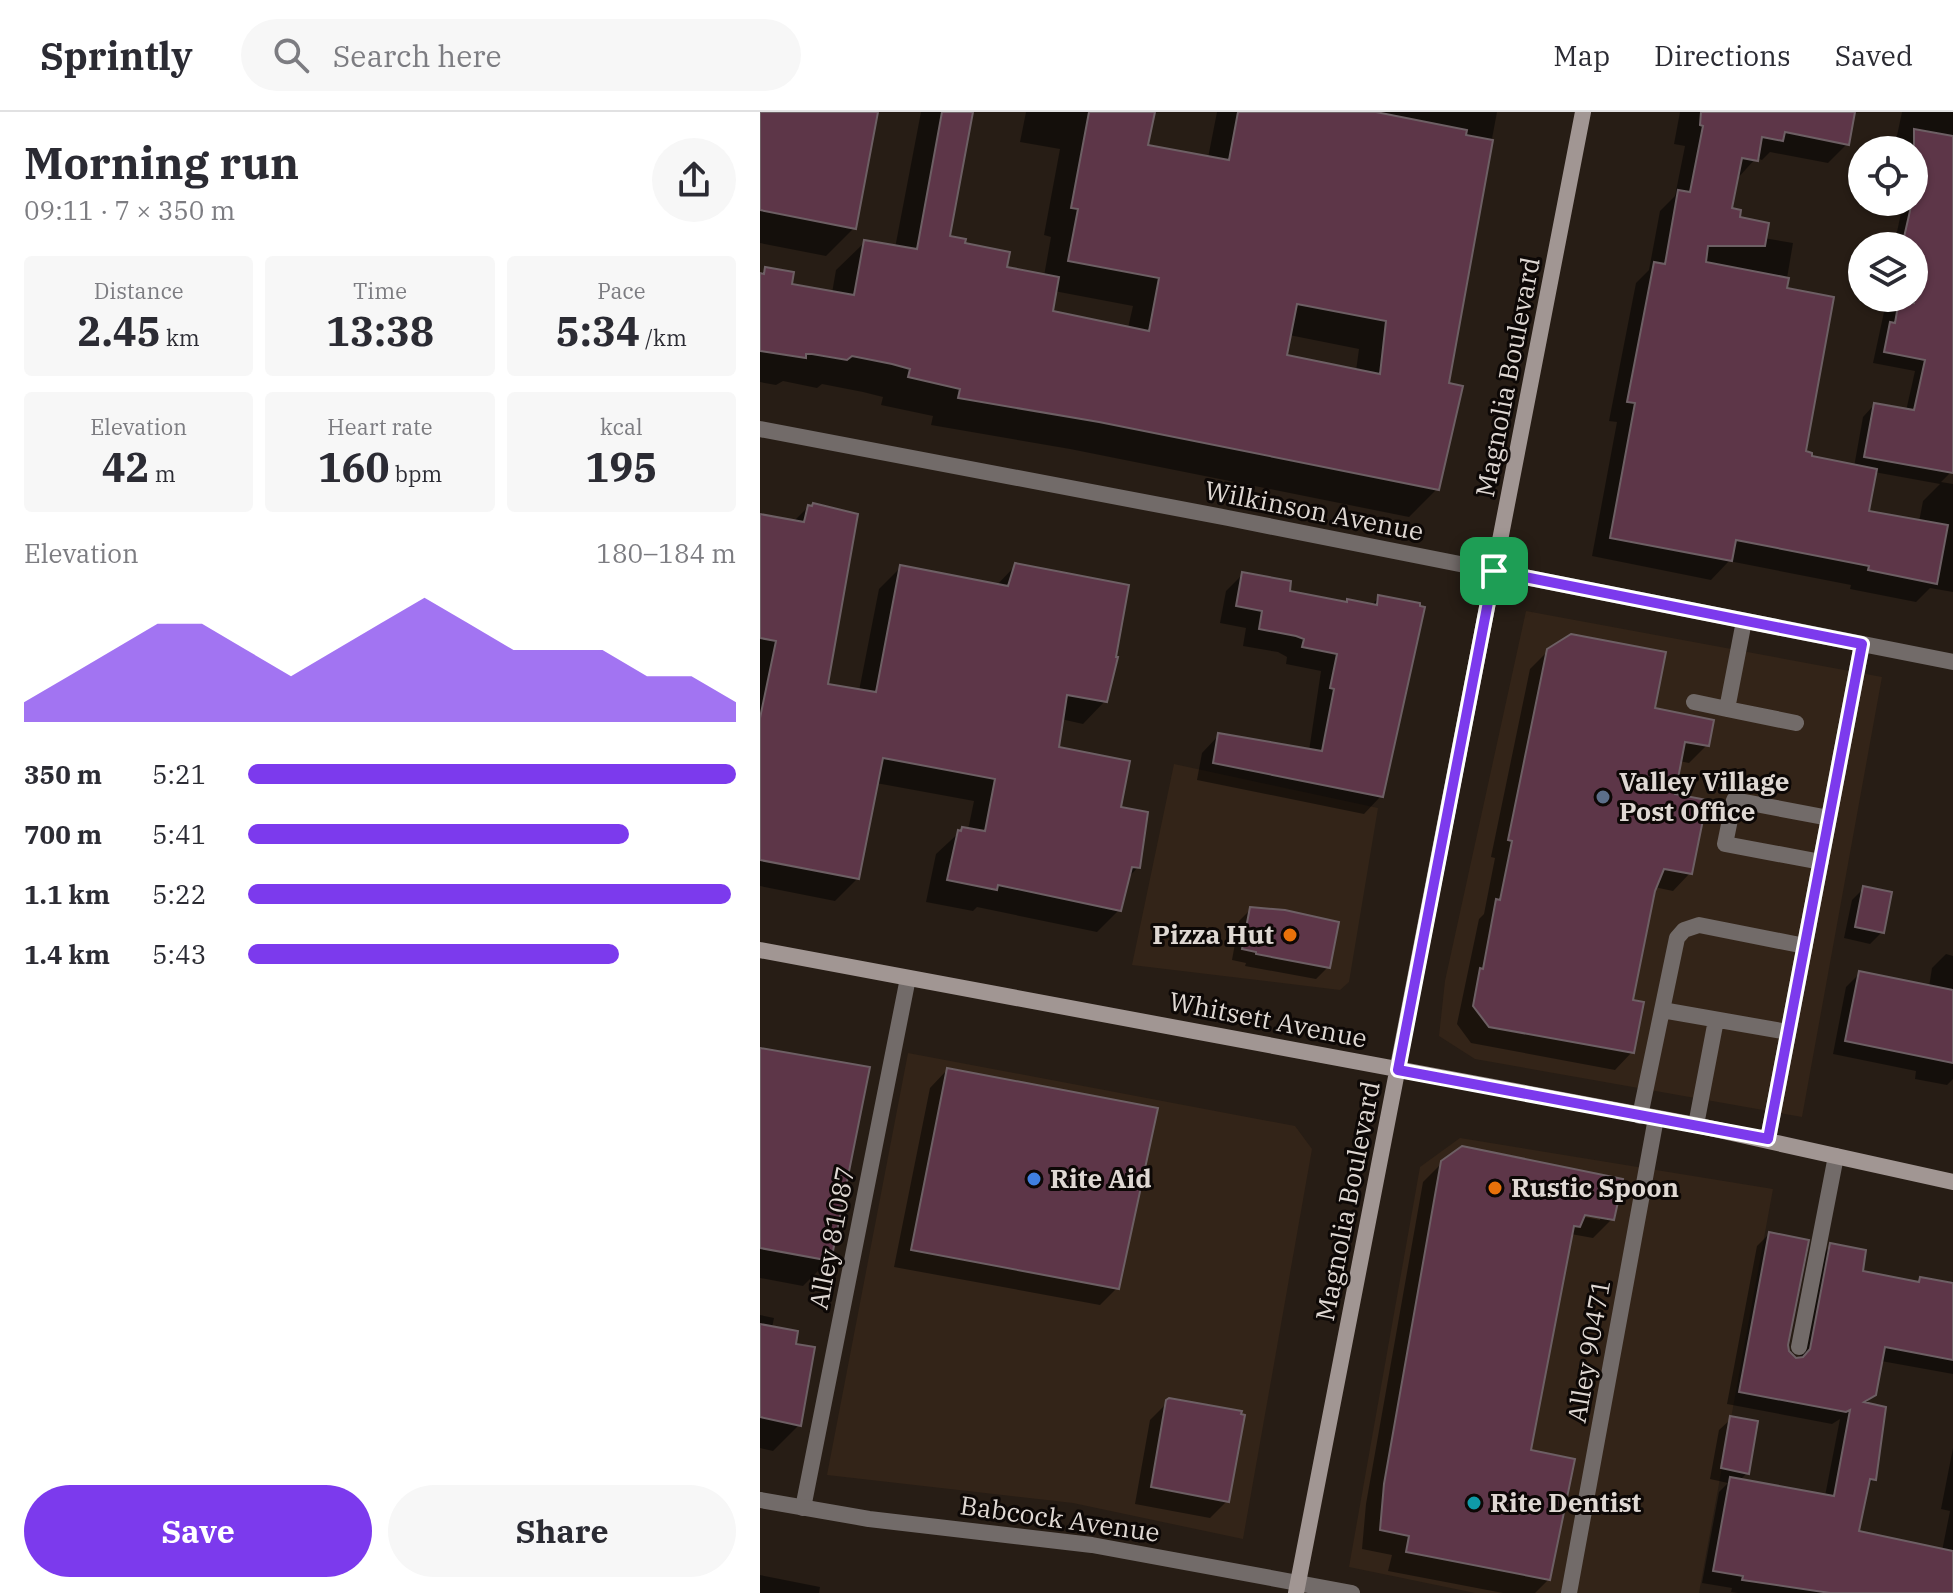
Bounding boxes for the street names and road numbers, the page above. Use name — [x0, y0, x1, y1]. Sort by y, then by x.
street label: Magnolia Boulevard — [1467, 254, 1547, 500]
street label: Wilkinson Avenue — [1202, 472, 1426, 548]
street label: Whitsett Avenue — [1166, 983, 1370, 1055]
street label: Magnolia Boulevard — [1307, 1078, 1387, 1324]
street label: Alley 81087 — [801, 1163, 862, 1312]
street label: Alley 90471 — [1559, 1277, 1617, 1425]
street label: Babcock Avenue — [958, 1487, 1162, 1549]

